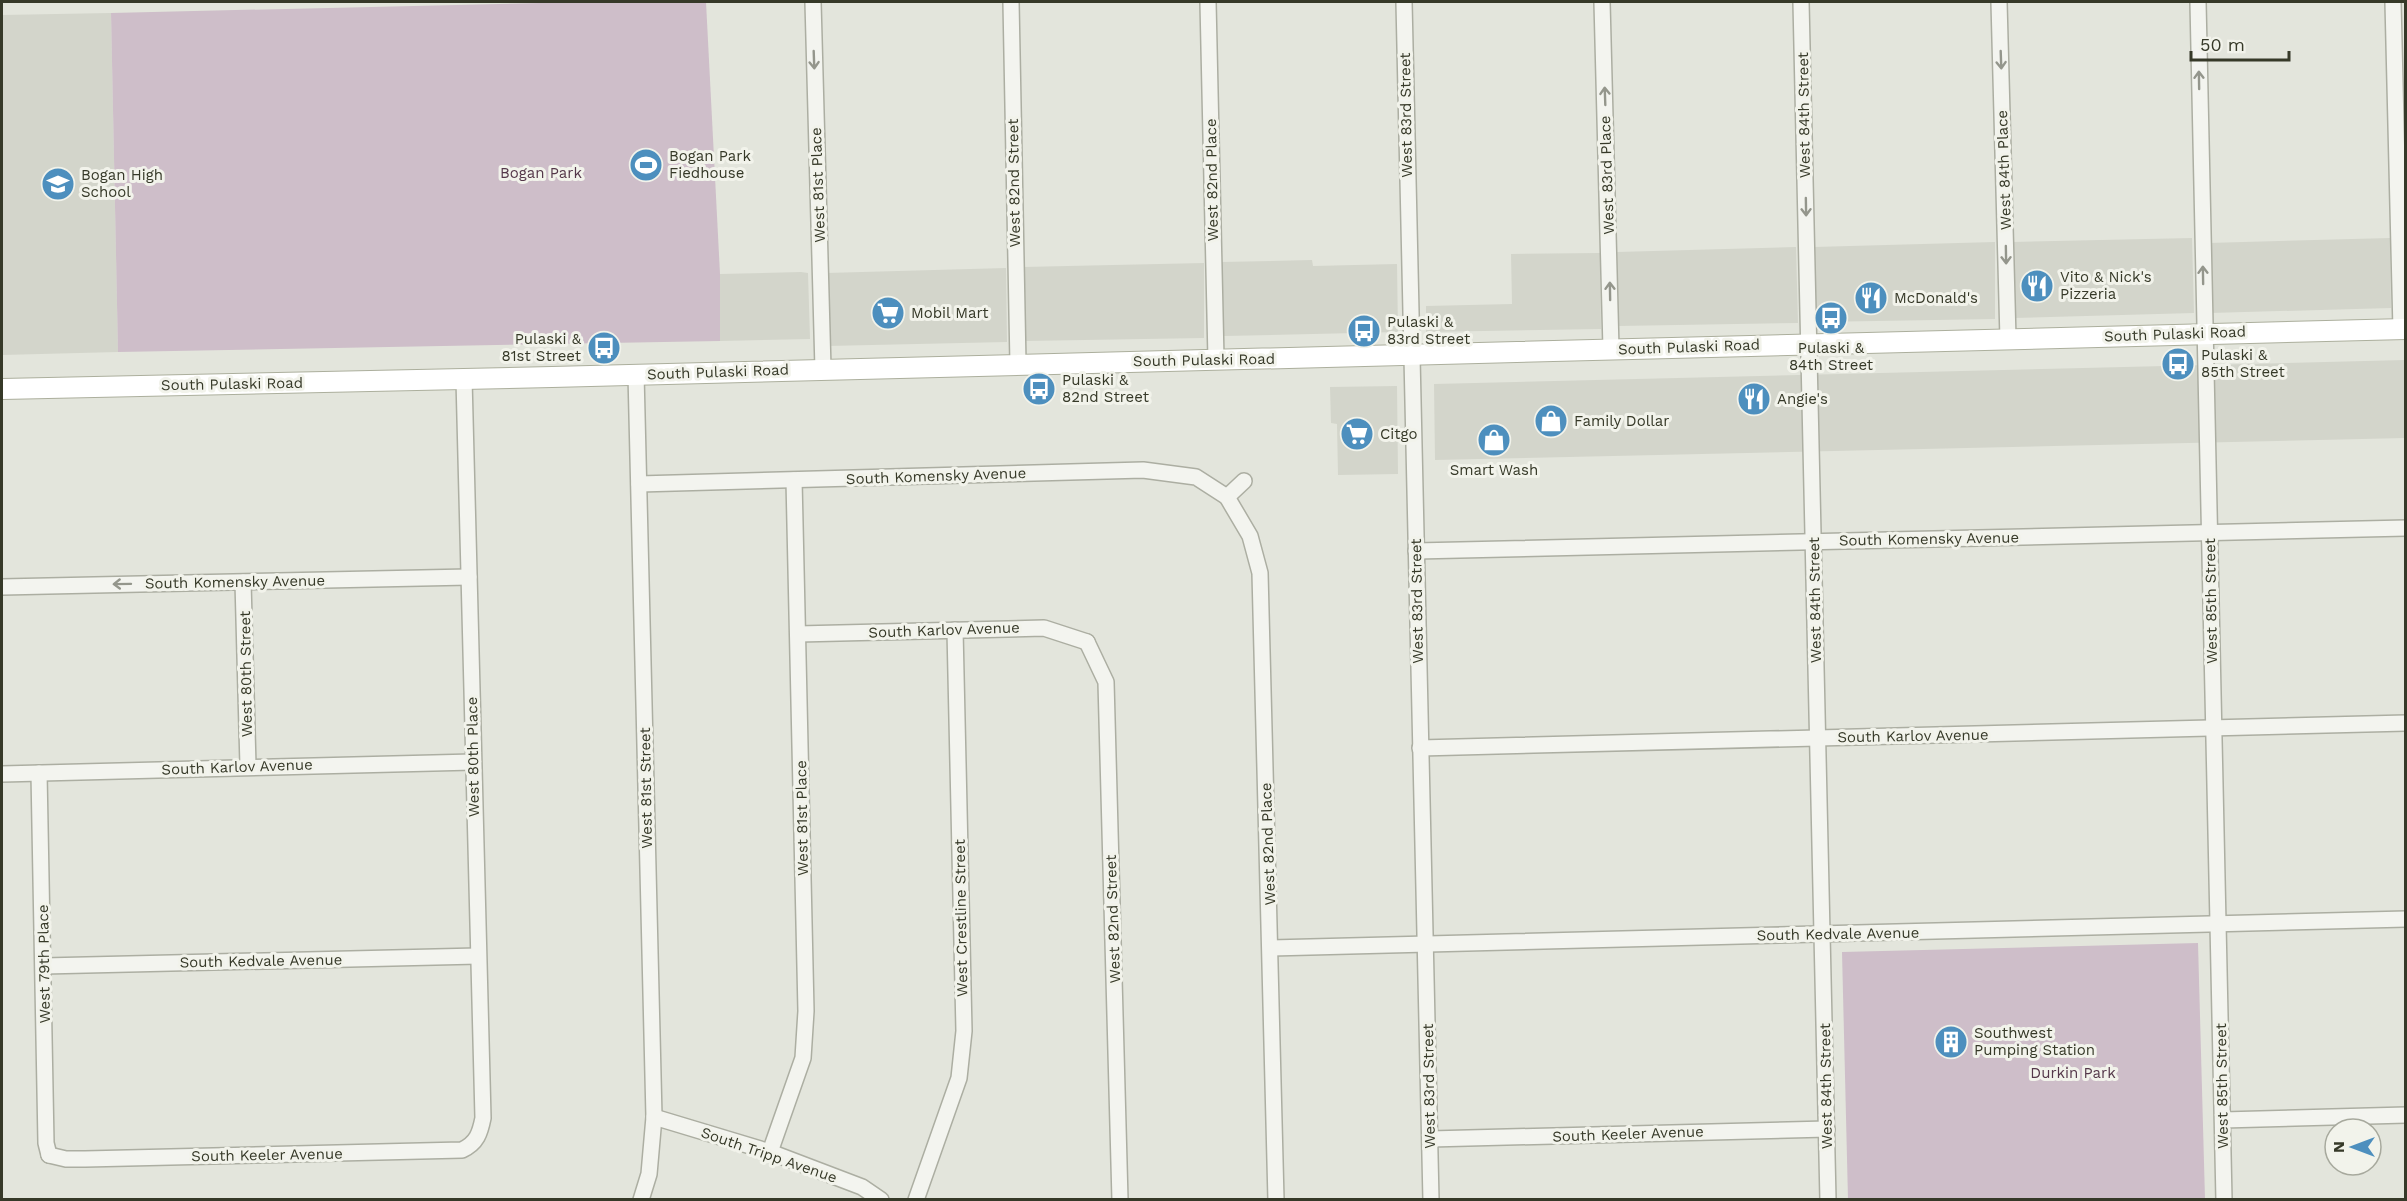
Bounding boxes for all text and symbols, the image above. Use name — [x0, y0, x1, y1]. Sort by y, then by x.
scale bar — [2191, 24, 2288, 62]
text: 50 m — [2200, 34, 2245, 55]
one-way arrow — [809, 49, 820, 69]
one-way arrow — [1995, 49, 2007, 69]
street label: West 84th Street — [1794, 51, 1814, 178]
street label: West 83rd Street — [1396, 52, 1416, 178]
one-way arrow — [2194, 70, 2205, 90]
one-way arrow — [1599, 86, 1611, 106]
street label: West 84th Place — [1993, 110, 2015, 230]
street label: West 83rd Place — [1596, 115, 1618, 235]
street label: West 82nd Street — [1004, 118, 1024, 248]
street label: West 82nd Place — [1202, 118, 1222, 242]
street label: West 81st Place — [807, 127, 829, 243]
sports icon: Bogan Park Fiedhouse — [628, 147, 664, 183]
place label: Bogan Park Fiedhouse — [669, 147, 751, 182]
park label: Bogan Park — [500, 164, 582, 182]
school or university icon: Bogan High School — [40, 166, 76, 202]
place label: Bogan High School — [81, 166, 163, 201]
one-way arrow — [1800, 196, 1812, 216]
one-way arrow — [2000, 244, 2012, 264]
one-way arrow — [2197, 265, 2209, 285]
restaurant icon: Vito & Nick's Pizzeria — [2019, 268, 2055, 304]
place label: Vito & Nick's Pizzeria — [2060, 268, 2152, 303]
restaurant icon: McDonald's — [1853, 280, 1889, 316]
one-way arrow — [1604, 281, 1616, 301]
place label: McDonald's — [1894, 289, 1978, 307]
supermarket icon: Mobil Mart — [870, 295, 906, 331]
bus stop icon: Pulaski & 84th Street — [1813, 300, 1849, 336]
place label: Mobil Mart — [911, 304, 989, 322]
bus stop icon: Pulaski & 83rd Street — [1346, 313, 1382, 349]
place label: Pulaski & 83rd Street — [1387, 313, 1471, 348]
street label: South Pulaski Road — [2104, 323, 2246, 345]
place label: Pulaski & 81st Street — [501, 330, 582, 365]
bus stop icon: Pulaski & 81st Street — [586, 330, 622, 366]
street label: South Pulaski Road — [1618, 336, 1760, 358]
place label: Pulaski & 84th Street — [1789, 339, 1874, 374]
bus stop icon: Pulaski & 85th Street — [2160, 346, 2196, 382]
place label: Pulaski & 85th Street — [2201, 346, 2286, 381]
street label: South Pulaski Road — [1133, 350, 1275, 370]
street label: South Pulaski Road — [647, 361, 789, 383]
bus stop icon: Pulaski & 82nd Street — [1021, 371, 1057, 407]
place label: Pulaski & 82nd Street — [1062, 371, 1150, 406]
street label: South Pulaski Road — [161, 374, 303, 394]
restaurant icon: Angie's — [1736, 381, 1772, 417]
place label: Angie's — [1777, 390, 1828, 408]
shop icon: Family Dollar — [1533, 403, 1569, 439]
place label: Family Dollar — [1574, 412, 1669, 430]
supermarket icon: Citgo — [1339, 416, 1375, 452]
shop icon: Smart Wash — [1476, 422, 1512, 458]
place label: Citgo — [1380, 425, 1418, 443]
place label: Smart Wash — [1450, 461, 1538, 479]
street label: South Komensky Avenue — [846, 464, 1026, 488]
street label: South Komensky Avenue — [1839, 528, 2019, 550]
street label: West 84th Street — [1805, 536, 1825, 663]
street label: West 85th Street — [2201, 537, 2221, 664]
street label: West 83rd Street — [1407, 538, 1427, 664]
street label: South Komensky Avenue — [145, 571, 325, 593]
one-way arrow — [112, 578, 132, 590]
street label: West 80th Street — [236, 610, 256, 737]
street label: South Karlov Avenue — [868, 618, 1020, 642]
street label: West 80th Place — [463, 697, 483, 817]
street label: West 81st Street — [636, 726, 656, 849]
street label: South Karlov Avenue — [1837, 726, 1989, 746]
street label: South Karlov Avenue — [161, 755, 313, 779]
street label: West 81st Place — [792, 760, 812, 876]
street label: West 82nd Place — [1257, 782, 1279, 906]
street label: West Crestline Street — [951, 838, 971, 997]
street label: West 82nd Street — [1102, 854, 1124, 984]
street label: West 79th Place — [34, 904, 54, 1024]
street label: South Kedvale Avenue — [1756, 924, 1920, 944]
street label: South Kedvale Avenue — [179, 951, 343, 971]
street label: West 84th Street — [1816, 1022, 1836, 1149]
street label: West 85th Street — [2212, 1022, 2232, 1149]
street label: West 83rd Street — [1419, 1023, 1439, 1149]
building icon: Southwest Pumping Station — [1933, 1024, 1969, 1060]
place label: Southwest Pumping Station — [1974, 1024, 2095, 1059]
park label: Durkin Park — [2030, 1064, 2116, 1082]
north arrow — [2323, 1117, 2383, 1177]
street label: South Keeler Avenue — [1552, 1122, 1704, 1146]
street label: South Tripp Avenue — [699, 1123, 839, 1187]
text: N — [2329, 1141, 2348, 1153]
street label: South Keeler Avenue — [191, 1145, 343, 1165]

